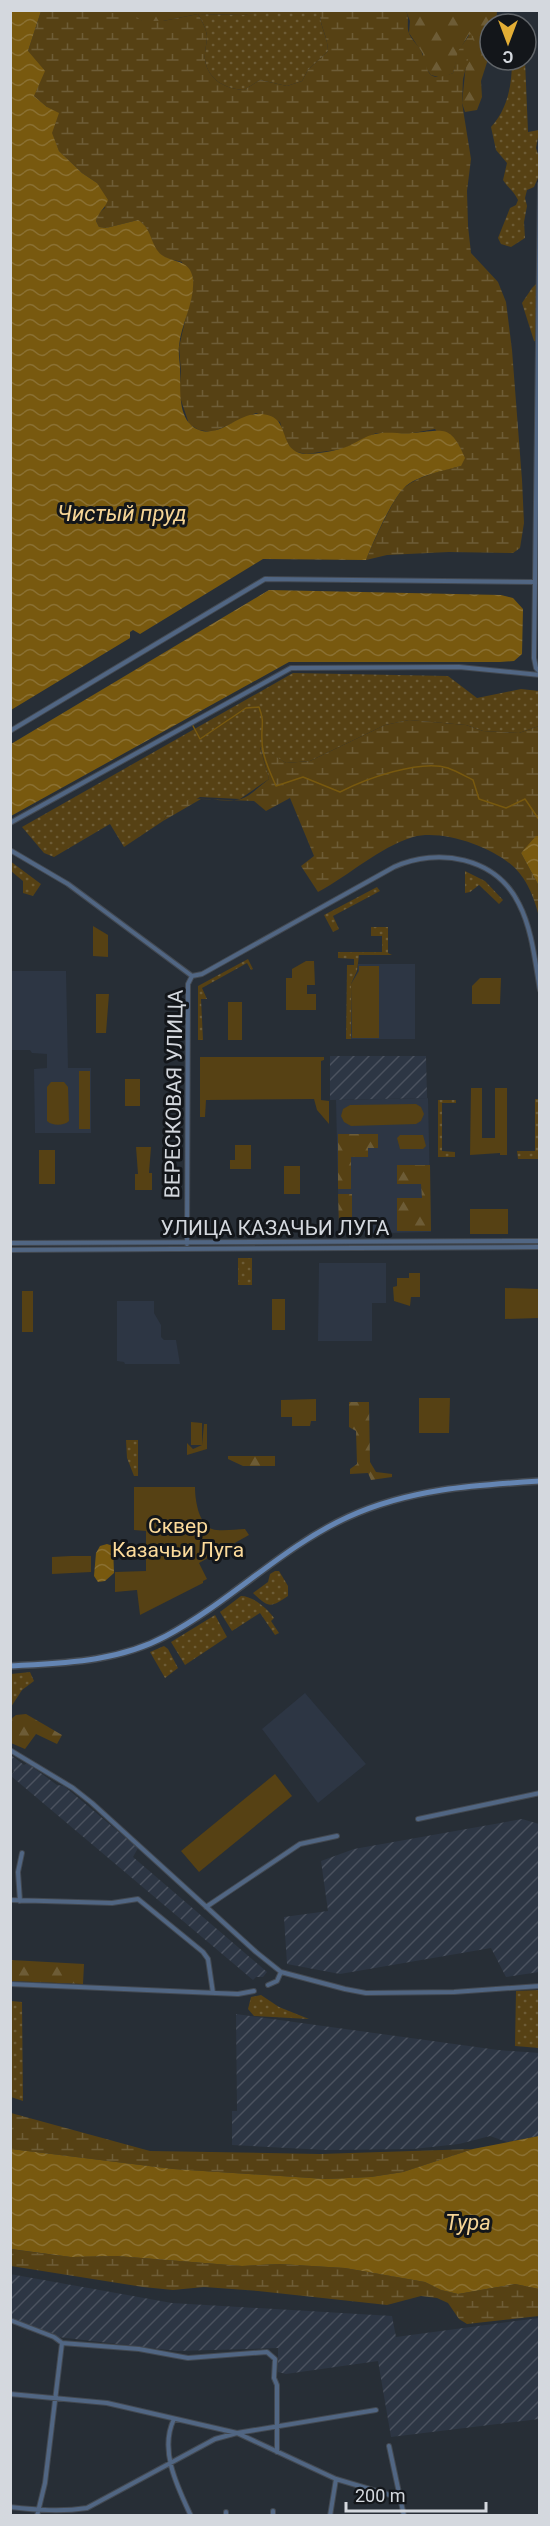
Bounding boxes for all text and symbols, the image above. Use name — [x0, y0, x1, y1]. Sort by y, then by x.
north arrow — [478, 12, 538, 72]
text: С — [503, 47, 513, 66]
water label: Чистый пруд — [57, 501, 187, 526]
street label: ВЕРЕСКОВАЯ УЛИЦА — [160, 989, 188, 1198]
street label: УЛИЦА КАЗАЧЬИ ЛУГА — [161, 1216, 390, 1240]
park label: Сквер Казачьи Луга — [112, 1514, 244, 1562]
water label: Тура — [445, 2210, 491, 2235]
scale bar — [346, 2475, 486, 2513]
text: 200 m — [355, 2485, 406, 2506]

